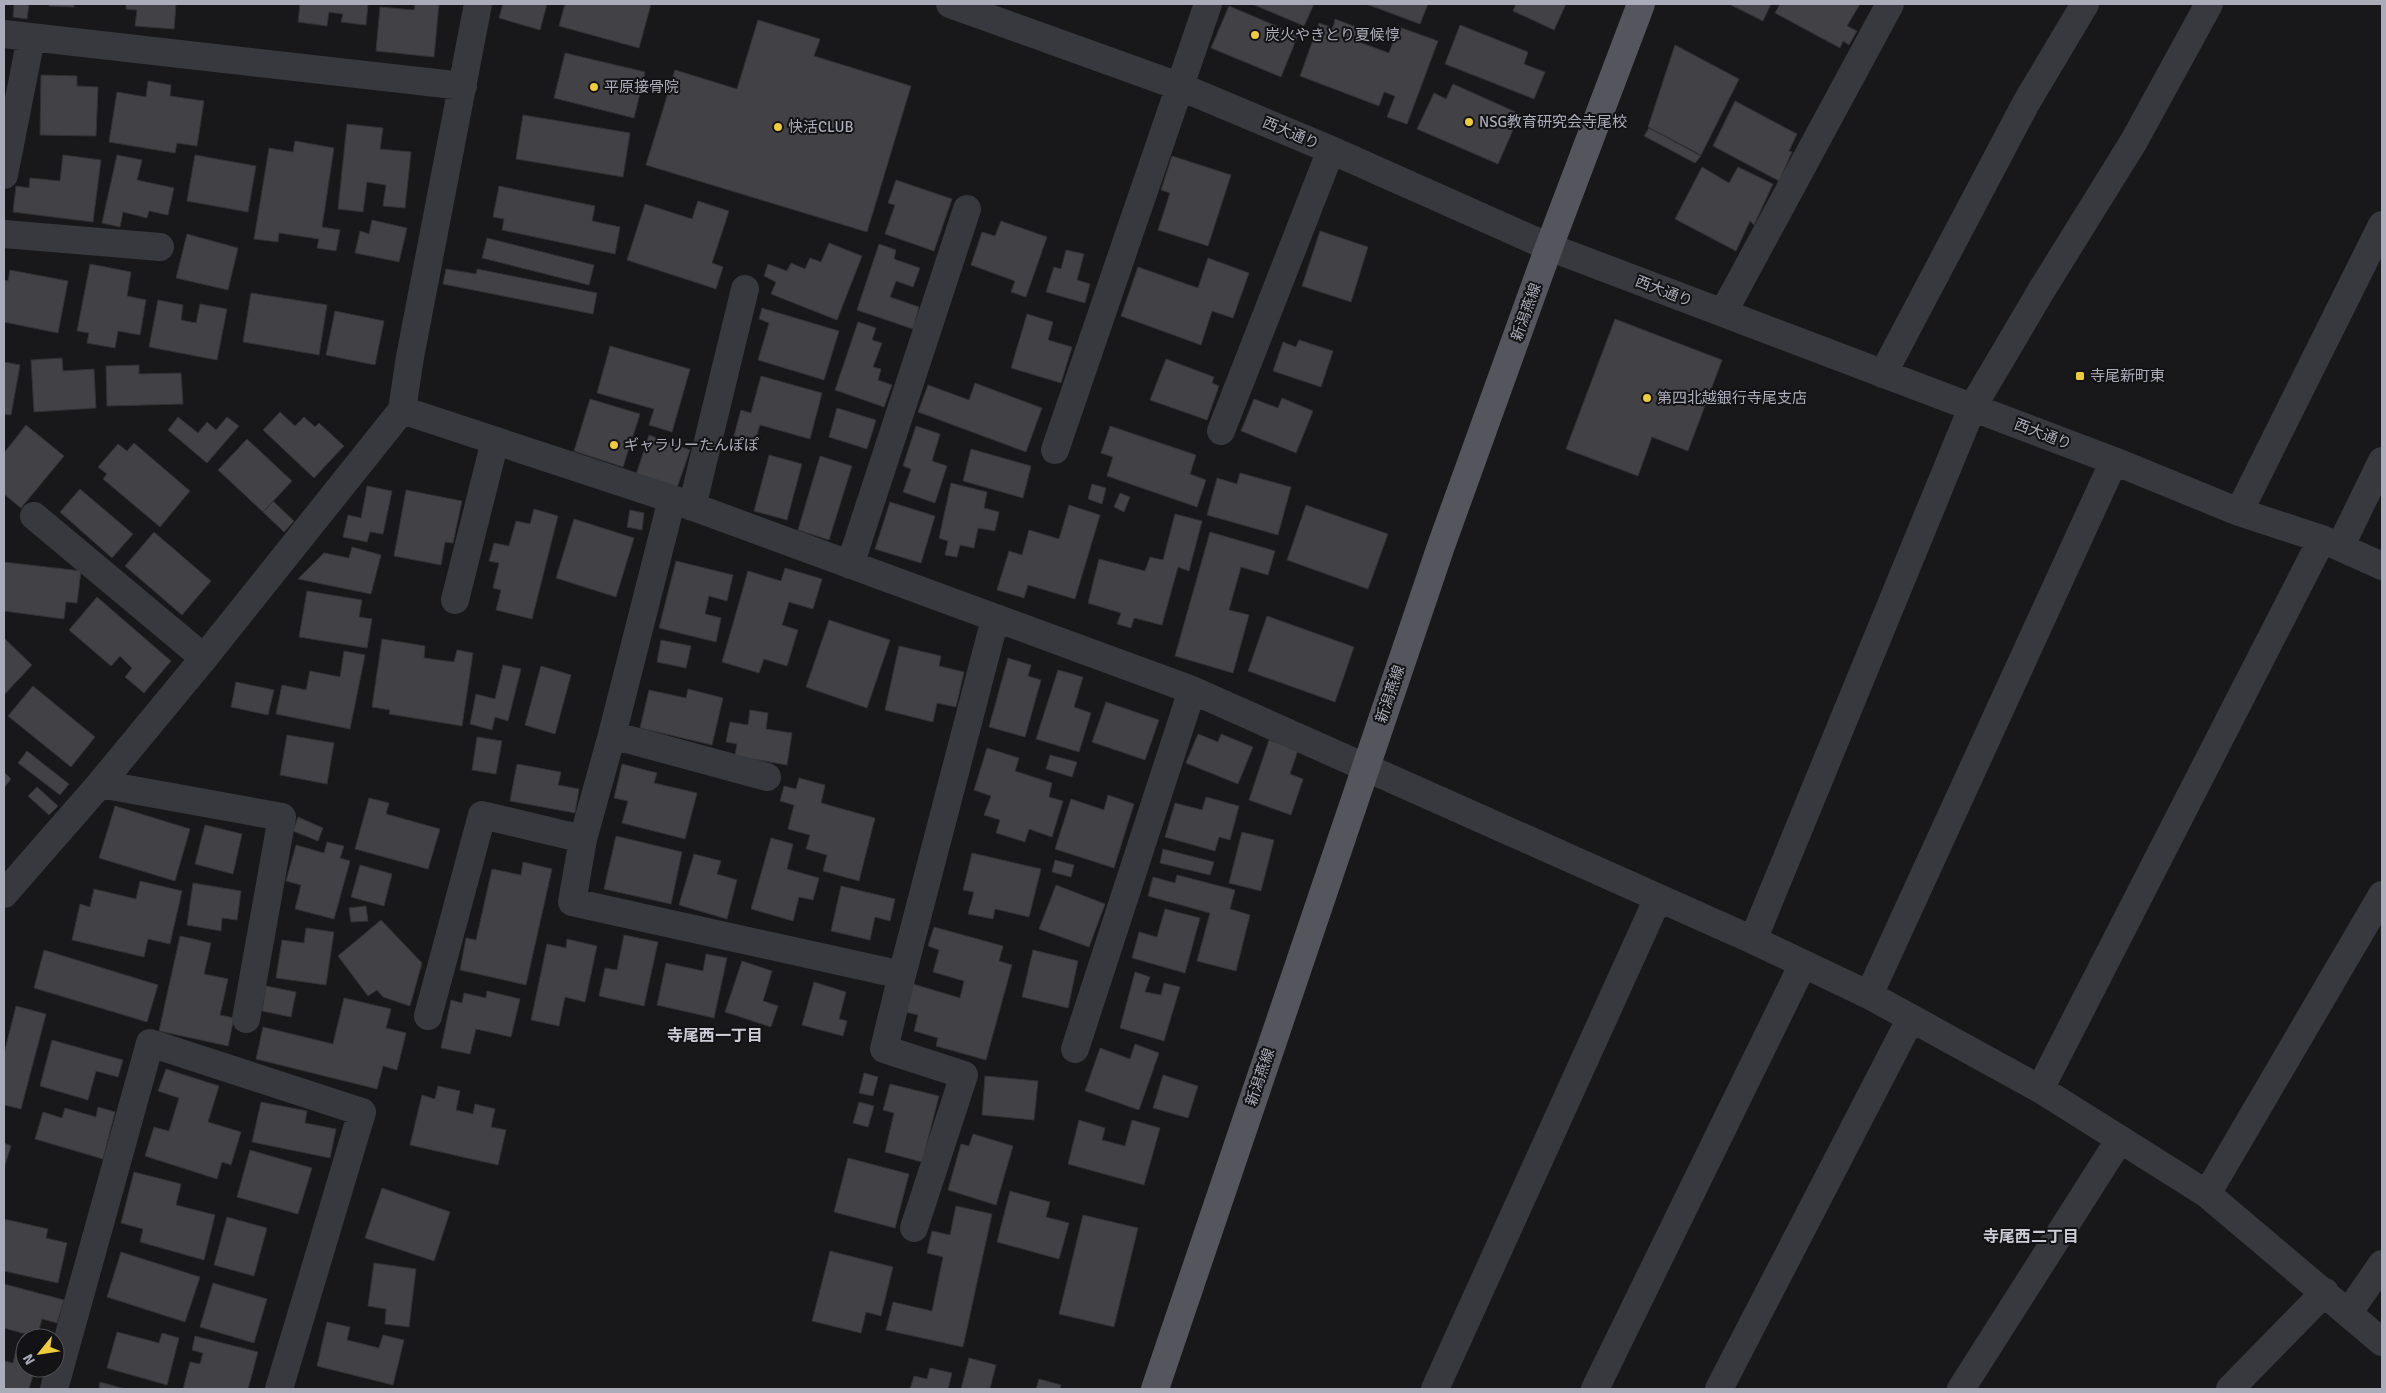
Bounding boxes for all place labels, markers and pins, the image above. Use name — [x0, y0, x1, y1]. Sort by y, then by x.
place label: 炭火やきとり夏候惇 — [1265, 26, 1400, 44]
marker: 炭火やきとり夏候惇 — [1249, 29, 1261, 41]
place label: 平原接骨院 — [604, 78, 679, 96]
marker: 平原接骨院 — [588, 81, 600, 93]
place label: NSG教育研究会寺尾校 — [1479, 113, 1627, 131]
marker: NSG教育研究会寺尾校 — [1463, 116, 1475, 128]
place label: 快活CLUB — [788, 118, 854, 136]
marker: 快活CLUB — [772, 121, 784, 133]
place label: 寺尾新町東 — [2090, 367, 2165, 385]
marker: 寺尾新町東 — [2074, 370, 2086, 382]
place label: 第四北越銀行寺尾支店 — [1657, 389, 1807, 407]
marker: 第四北越銀行寺尾支店 — [1641, 392, 1653, 404]
place label: ギャラリーたんぽぽ — [624, 436, 759, 454]
marker: ギャラリーたんぽぽ — [608, 439, 620, 451]

